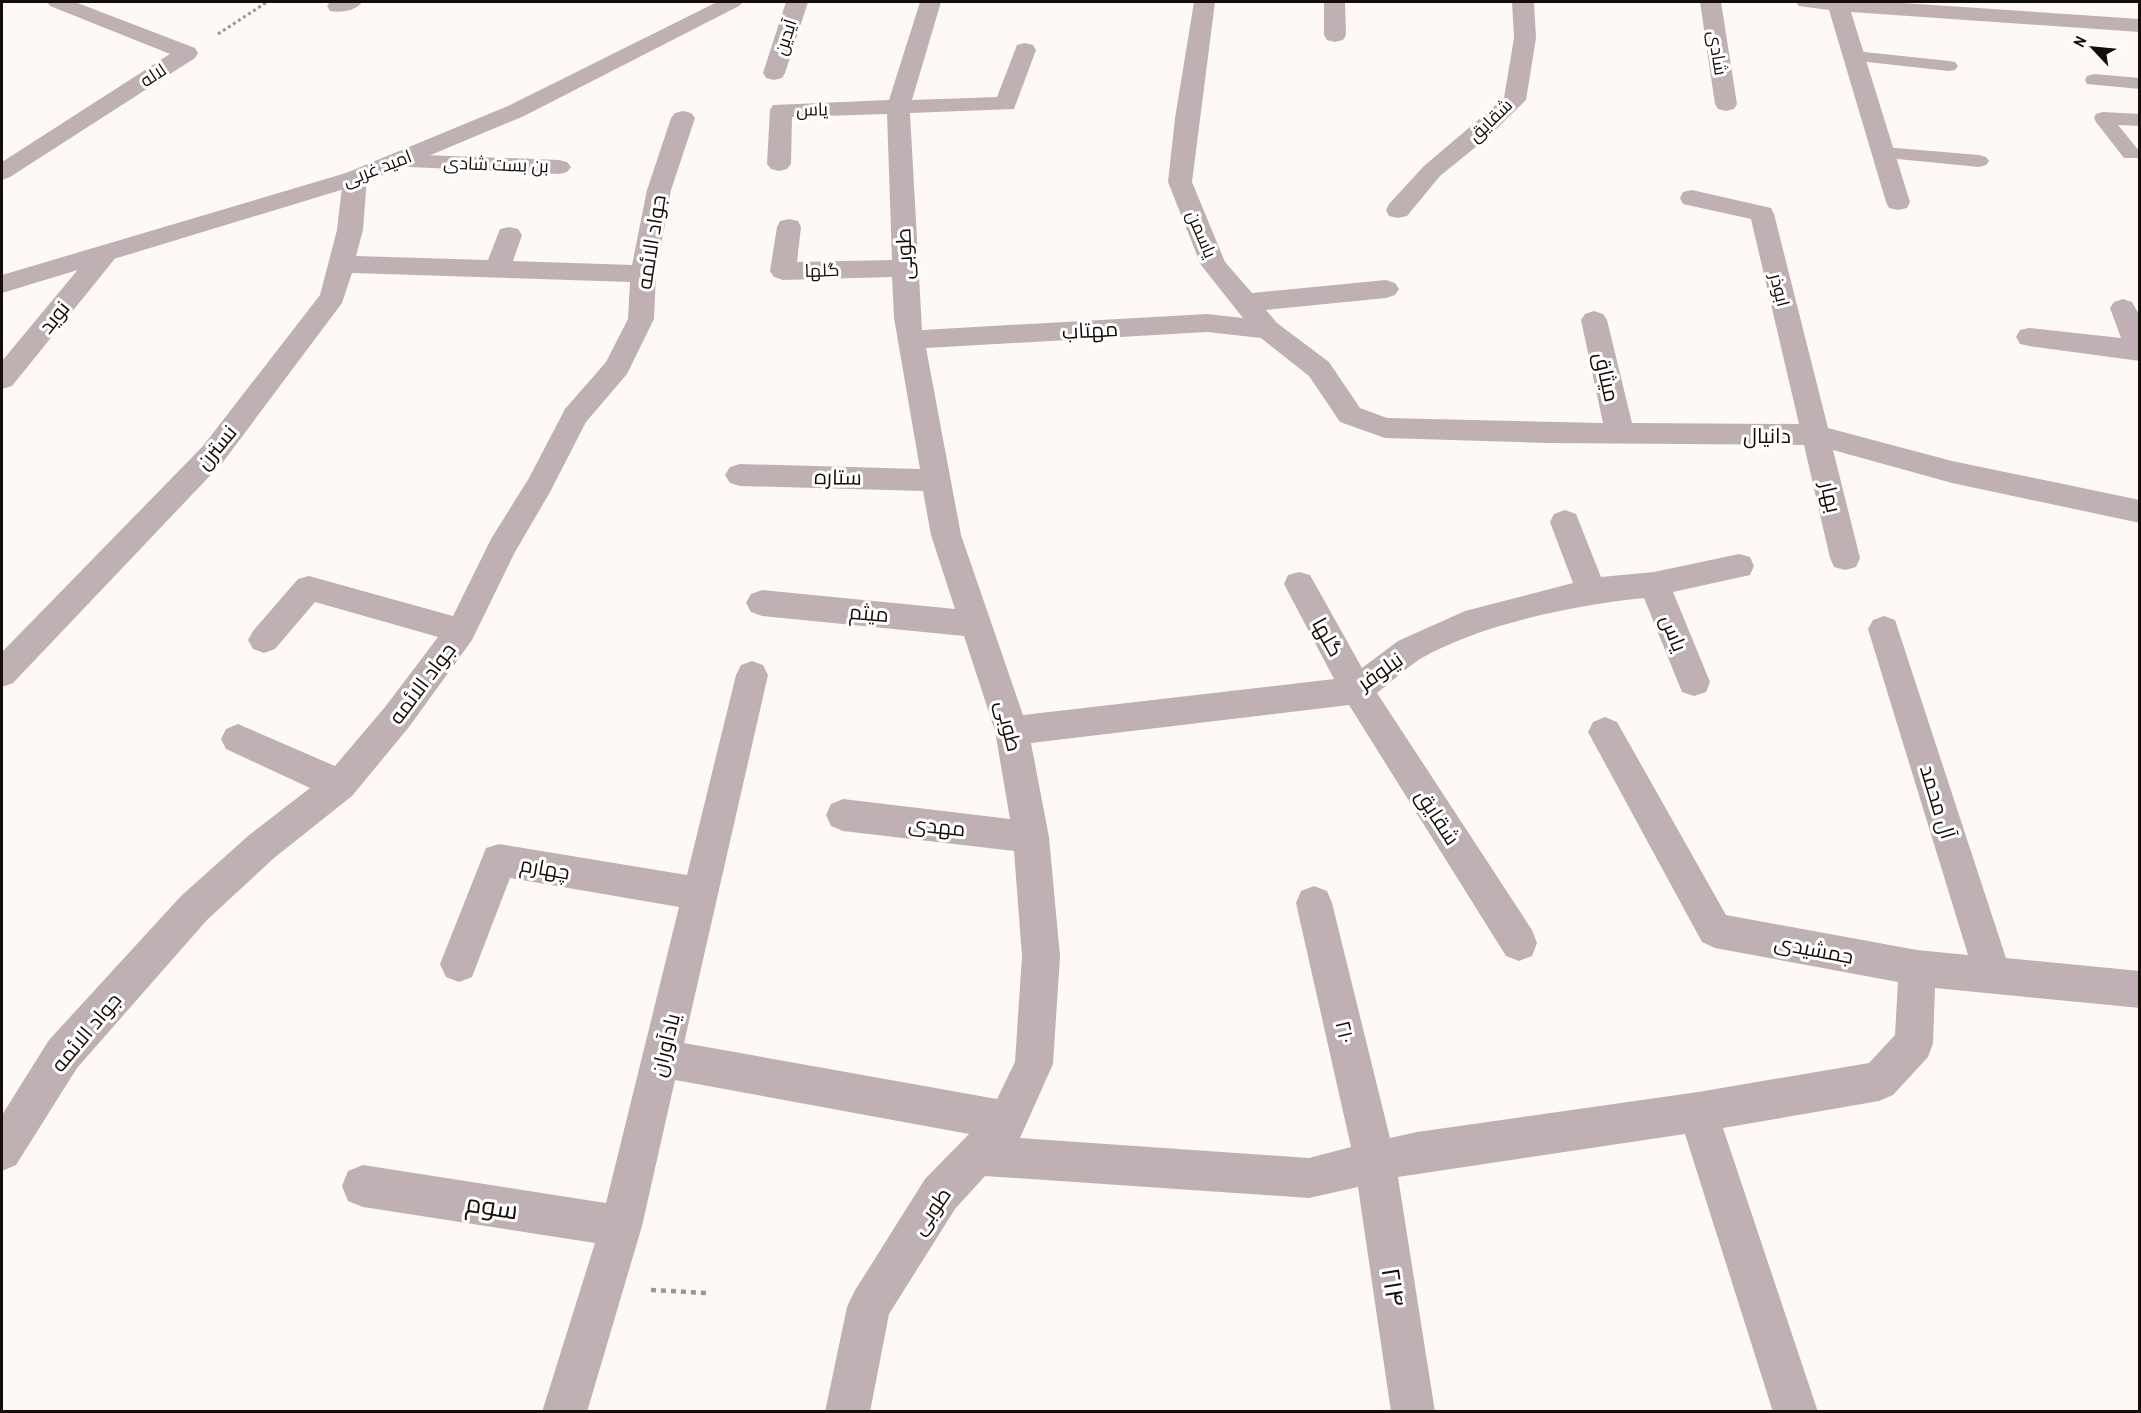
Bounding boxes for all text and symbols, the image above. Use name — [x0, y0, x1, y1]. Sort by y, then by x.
street label: آیدین — [767, 16, 803, 58]
north arrow — [2063, 18, 2123, 78]
street label: شادی — [1702, 29, 1734, 77]
text: N — [2068, 32, 2091, 51]
street label: لاله — [135, 57, 171, 93]
street label: شقایق — [1462, 93, 1518, 147]
street label: یاس — [796, 96, 828, 122]
street label: امید غربی — [339, 143, 415, 193]
street label: بن بست شادی — [443, 150, 549, 178]
street label: جواد الائمه — [629, 193, 673, 291]
street label: یاسمن — [1181, 206, 1223, 262]
street label: طوبی — [888, 227, 920, 281]
street label: گلها — [804, 257, 840, 283]
street label: ابوذر — [1764, 270, 1796, 309]
street label: نوید — [32, 294, 76, 340]
street label: مهتاب — [1061, 314, 1119, 346]
street label: میثاق — [1587, 349, 1627, 405]
street label: نسترن — [189, 418, 243, 476]
street label: دانیال — [1743, 421, 1791, 450]
street label: ستاره — [814, 462, 862, 492]
street label: بهار — [1813, 478, 1849, 515]
street label: میثم — [848, 597, 890, 629]
street label: یاس — [1654, 610, 1695, 656]
street label: گلها — [1305, 612, 1351, 662]
street label: جواد الائمه — [382, 636, 462, 730]
street label: نیلوفر — [1351, 645, 1409, 698]
street label: طوبی — [989, 697, 1029, 755]
street label: آل محمد — [1913, 761, 1963, 843]
street label: شقایق — [1409, 783, 1467, 851]
street label: مهدی — [907, 809, 967, 843]
street label: چهارم — [518, 849, 572, 887]
street label: جمشیدی — [1772, 927, 1856, 971]
street label: جواد الائمه — [44, 986, 128, 1078]
street label: یادآوران — [643, 1010, 687, 1080]
street label: ۲۱۰ — [1328, 1018, 1362, 1046]
street label: طوبی — [904, 1181, 958, 1241]
street label: سوم — [463, 1185, 521, 1228]
street label: ۲۱۴ — [1374, 1265, 1414, 1309]

